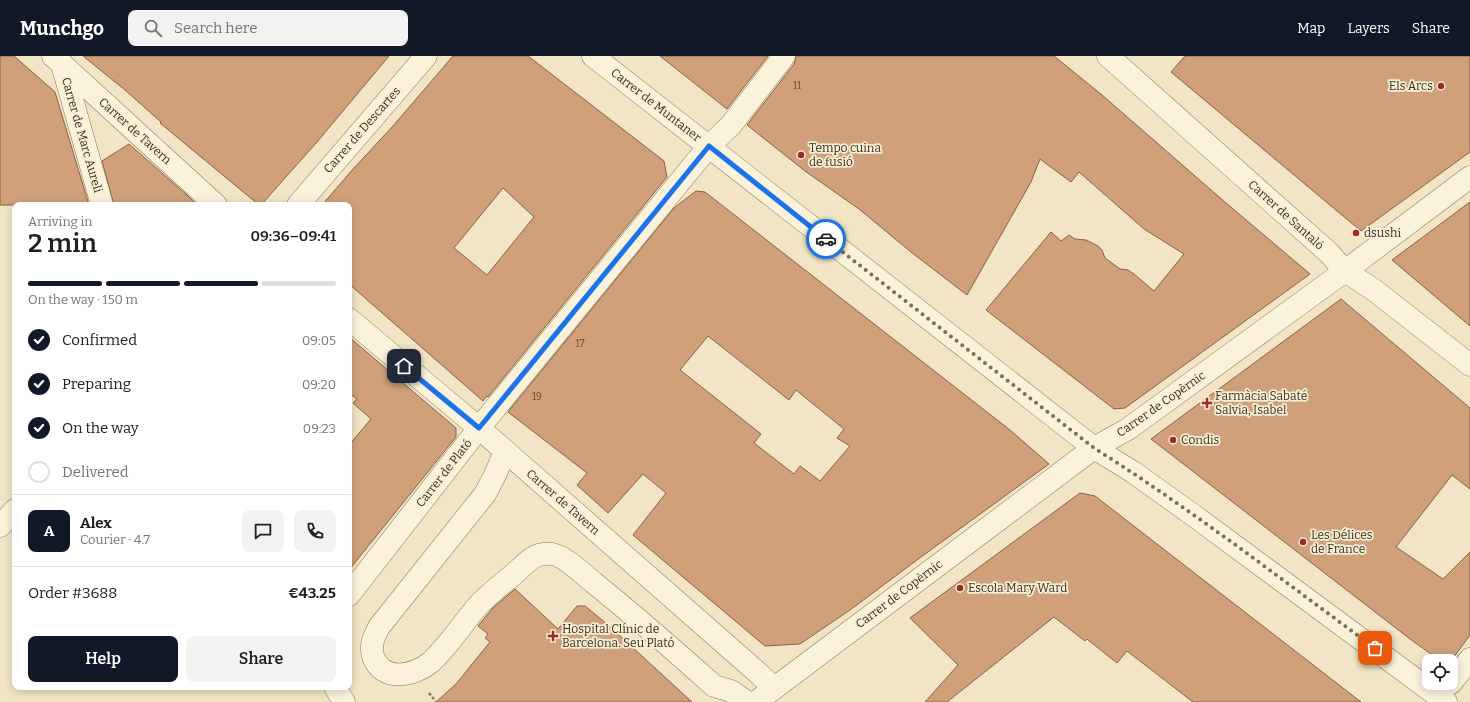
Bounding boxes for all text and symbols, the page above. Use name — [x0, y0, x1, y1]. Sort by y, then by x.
search box — [128, 10, 408, 46]
text: Munchgo — [20, 17, 104, 40]
icon: search — [142, 17, 164, 39]
text: Search here — [174, 19, 257, 37]
text: Map — [1297, 20, 1325, 37]
text: Layers — [1347, 20, 1390, 37]
text: Share — [1412, 20, 1450, 37]
street label: Carrer de Muntaner — [608, 65, 704, 145]
street label: Carrer de Marc Aureli — [59, 76, 105, 195]
place label: Els Arcs — [1389, 79, 1433, 93]
house number: 11 — [793, 80, 801, 92]
marker: Els Arcs — [1436, 81, 1446, 91]
street label: Carrer de Descartes — [321, 84, 403, 176]
street label: Carrer de Tavern — [96, 95, 174, 167]
place label: Tempo cuina de fusió — [809, 141, 881, 169]
marker: Tempo cuina de fusió — [796, 150, 806, 160]
street label: Carrer de Santaló — [1245, 177, 1327, 253]
text: Arriving in — [28, 214, 93, 229]
courier — [806, 219, 846, 259]
place label: dsushi — [1364, 226, 1401, 240]
text: 09:36–09:41 — [250, 227, 336, 245]
text: 2 min — [28, 228, 97, 259]
icon: car — [815, 228, 837, 250]
marker: dsushi — [1351, 228, 1361, 238]
text: On the way · 150 m — [28, 292, 138, 307]
icon: check — [28, 329, 50, 351]
text: Confirmed — [62, 331, 137, 349]
text: 09:05 — [302, 333, 336, 348]
house number: 17 — [576, 338, 584, 350]
pin — [387, 349, 421, 383]
icon: home — [393, 355, 415, 377]
street label: Carrer de Copèrnic — [1114, 368, 1208, 440]
icon: check — [28, 373, 50, 395]
text: Preparing — [62, 375, 131, 393]
text: 09:20 — [302, 377, 336, 392]
place label: Farmàcia Sabaté Salvia, Isabel — [1215, 389, 1307, 417]
house number: 19 — [532, 391, 542, 403]
marker: Farmàcia Sabaté Salvia, Isabel — [1202, 398, 1212, 408]
icon: check — [28, 417, 50, 439]
text: On the way — [62, 419, 139, 437]
text: 09:23 — [303, 421, 336, 436]
place label: Condis — [1181, 433, 1220, 447]
marker: Condis — [1168, 435, 1178, 445]
street label: Carrer de Plató — [413, 436, 475, 510]
text: Delivered — [62, 463, 129, 481]
street label: Carrer de Tavern — [523, 466, 603, 538]
button: chat — [242, 510, 284, 552]
button: phone — [294, 510, 336, 552]
text: Alex — [80, 514, 112, 532]
text: A — [44, 522, 54, 540]
place label: Les Délices de France — [1311, 528, 1373, 556]
text: Courier · 4.7 — [80, 532, 150, 547]
marker: Les Délices de France — [1298, 537, 1308, 547]
street label: Carrer de Copèrnic — [853, 557, 945, 631]
place label: Escola Mary Ward — [968, 581, 1067, 595]
marker: Escola Mary Ward — [955, 583, 965, 593]
text: Order #3688 — [28, 584, 117, 602]
text: €43.25 — [288, 584, 336, 602]
place label: Hospital Clínic de Barcelona. Seu Plató — [562, 622, 675, 650]
marker: Hospital Clínic de Barcelona. Seu Plató — [547, 630, 559, 642]
pin — [1358, 631, 1392, 665]
button: Help — [28, 636, 178, 682]
button: Share — [186, 636, 336, 682]
icon: bag — [1364, 637, 1386, 659]
map controls — [1422, 654, 1458, 690]
button: locate — [1422, 654, 1458, 690]

